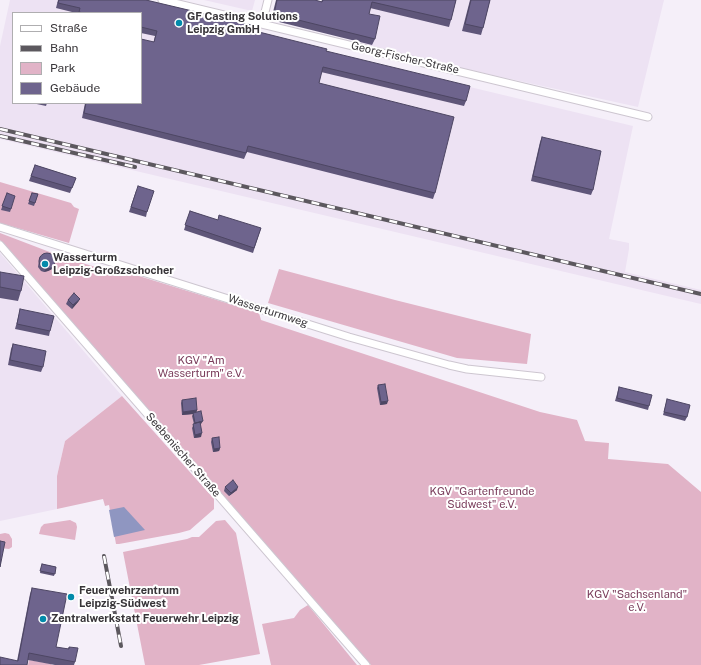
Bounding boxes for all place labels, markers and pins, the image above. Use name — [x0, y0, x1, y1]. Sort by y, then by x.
place label: GF Casting Solutions Leipzig GmbH — [187, 10, 298, 36]
marker: GF Casting Solutions Leipzig GmbH — [174, 18, 184, 28]
place label: Wasserturm Leipzig-Großzschocher — [53, 251, 174, 277]
marker: Wasserturm Leipzig-Großzschocher — [40, 259, 50, 269]
place label: Feuerwehrzentrum Leipzig-Südwest — [79, 584, 179, 610]
marker: Feuerwehrzentrum Leipzig-Südwest — [66, 592, 76, 602]
place label: Zentralwerkstatt Feuerwehr Leipzig — [51, 612, 239, 626]
marker: Zentralwerkstatt Feuerwehr Leipzig — [38, 614, 48, 624]

